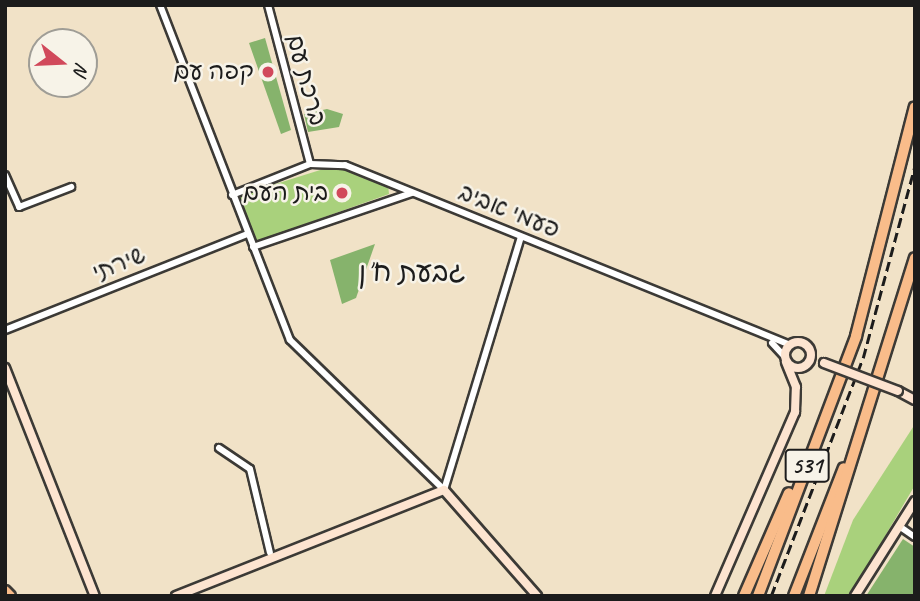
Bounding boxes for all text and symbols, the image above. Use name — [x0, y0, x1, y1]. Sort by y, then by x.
north arrow — [28, 28, 98, 98]
street label: ברכת עם — [280, 31, 332, 129]
place label: קפה עם — [173, 58, 254, 86]
text: N — [68, 60, 94, 78]
marker: קפה עם — [260, 64, 276, 80]
street label: פעמי אביב — [454, 178, 564, 244]
place label: בית העם — [243, 179, 328, 207]
marker: בית העם — [334, 185, 350, 201]
street label: שירתי — [88, 240, 150, 288]
district label: גבעת ח"ן — [358, 255, 466, 289]
road number: 531 — [784, 446, 830, 486]

